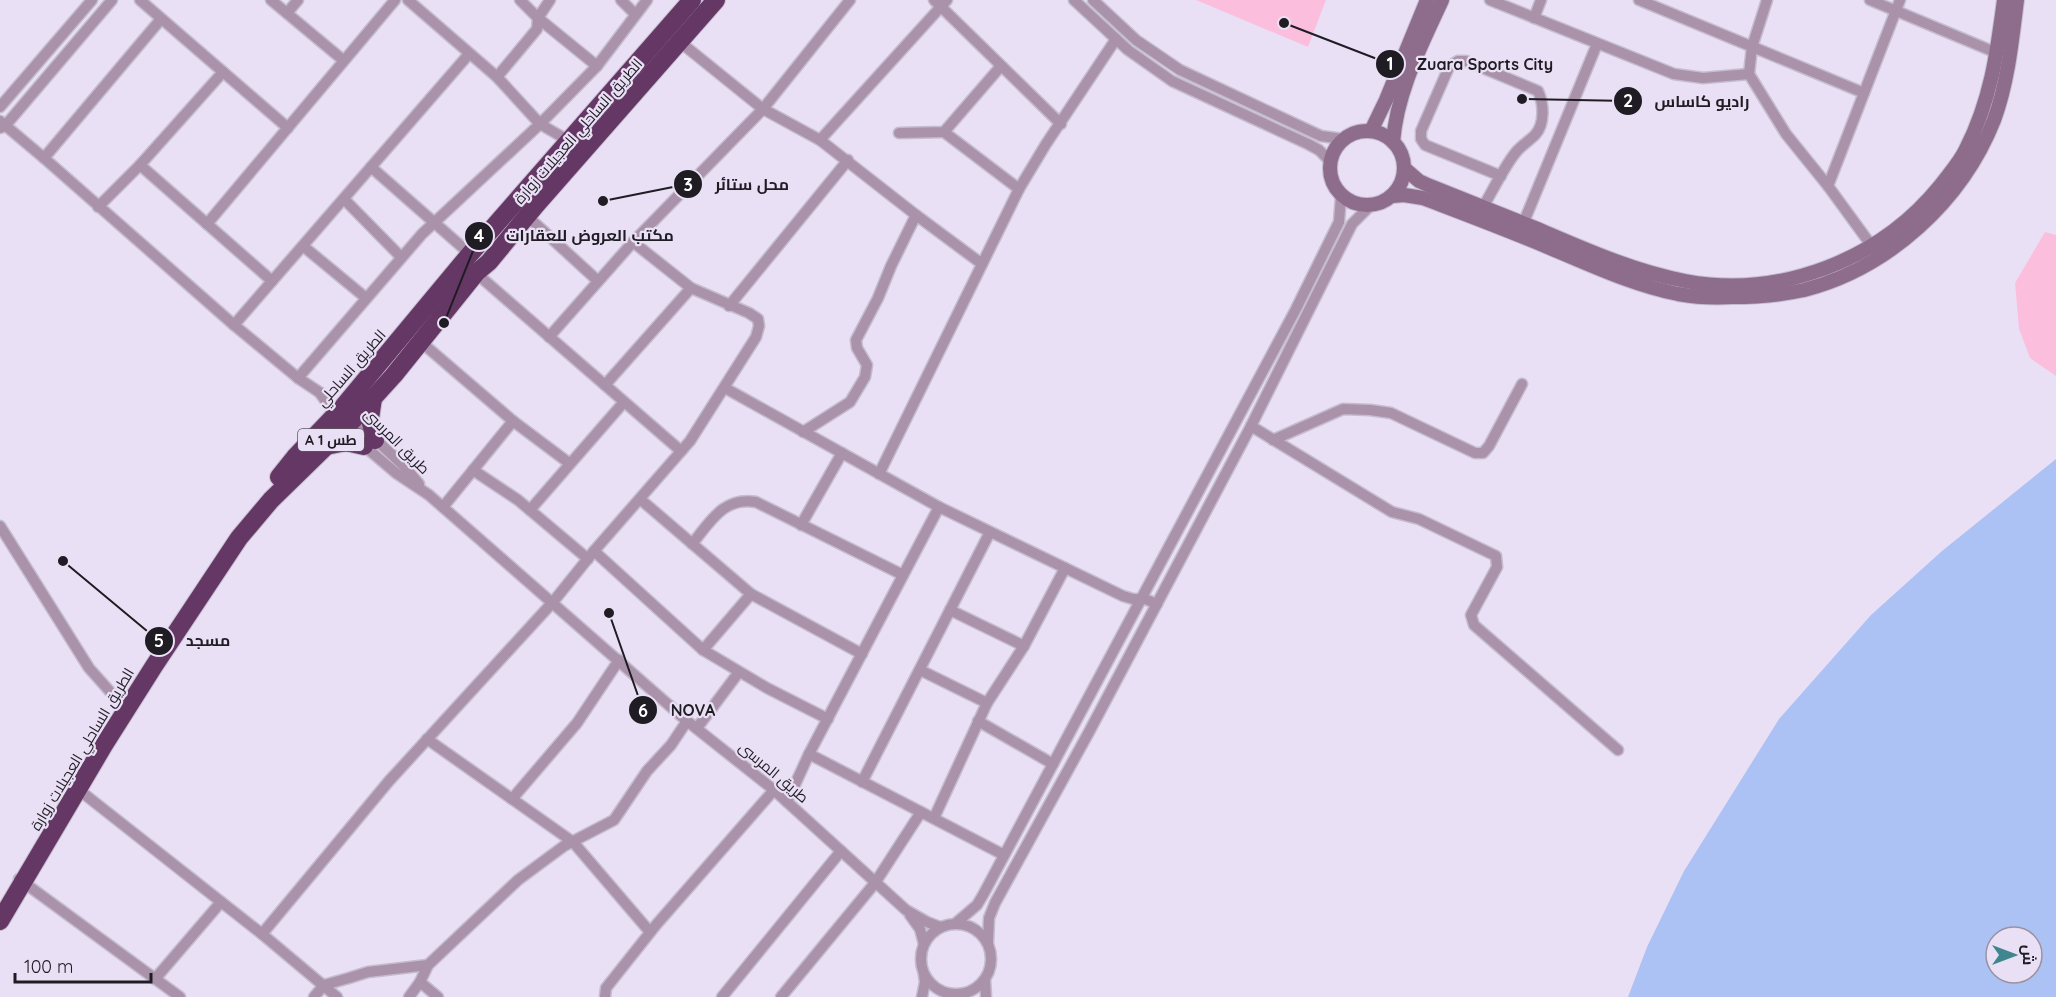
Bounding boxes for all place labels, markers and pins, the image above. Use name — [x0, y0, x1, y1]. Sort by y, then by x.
callout: Zuara Sports City — [1375, 47, 1565, 81]
callout: راديو كاساس — [1613, 84, 1762, 118]
callout: محل ستائر — [673, 167, 802, 201]
callout: مكتب العروض للعقارات — [464, 219, 685, 253]
callout: مسجد — [144, 624, 243, 658]
callout: NOVA — [628, 693, 727, 727]

